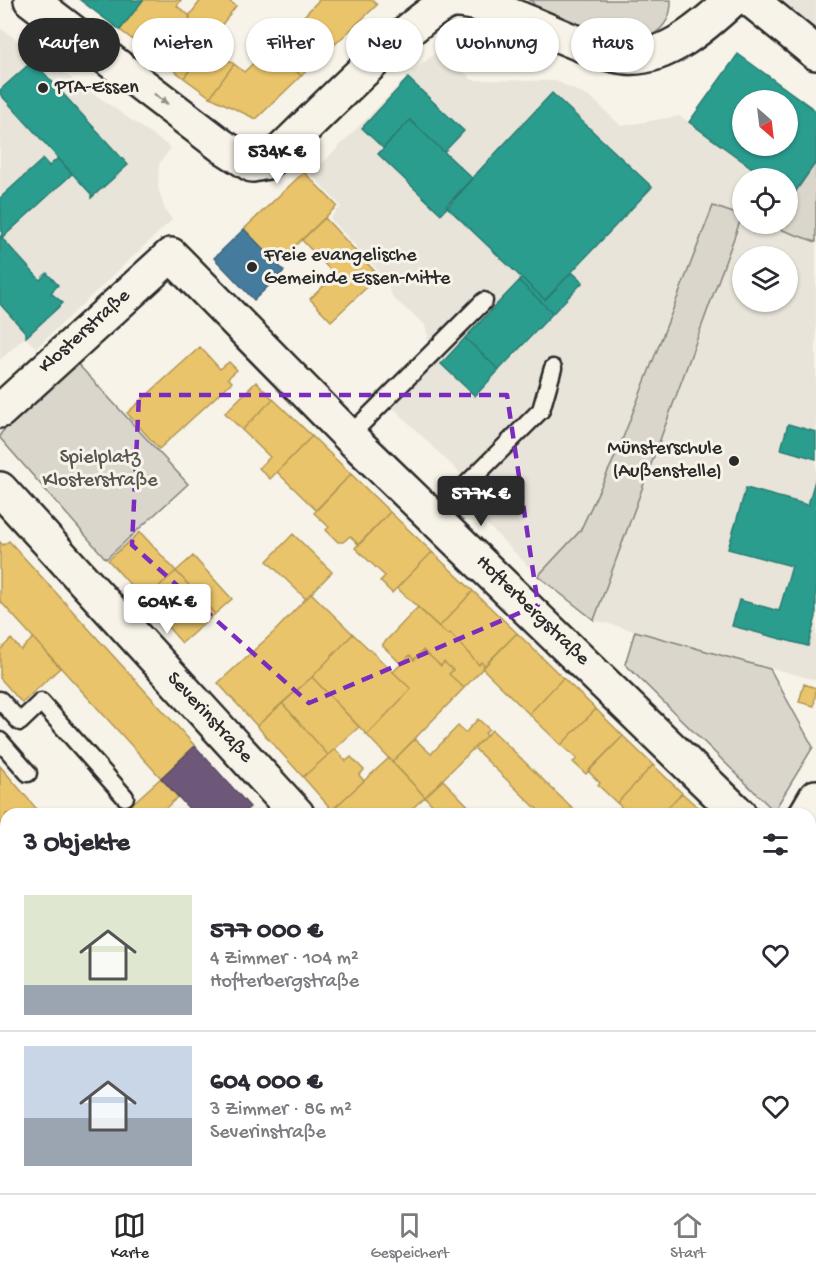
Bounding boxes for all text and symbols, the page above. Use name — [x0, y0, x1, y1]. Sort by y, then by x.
chip: Kaufen — [18, 18, 120, 72]
chip: Mieten — [132, 18, 234, 72]
chip: Filter — [246, 18, 334, 72]
chip: Neu — [346, 18, 423, 72]
chip: Wohnung — [435, 18, 559, 72]
chip: Haus — [571, 18, 654, 72]
place label: PTA-Essen — [54, 77, 139, 100]
marker: PTA-Essen — [36, 81, 50, 95]
north arrow — [732, 90, 798, 156]
map controls — [732, 90, 798, 312]
one-way arrow — [153, 93, 169, 105]
pin: 534K € — [228, 134, 326, 185]
text: 534K € — [248, 142, 306, 165]
button: locate — [732, 168, 798, 234]
place label: Freie evangelische Gemeinde Essen-Mitte — [263, 245, 451, 291]
button: layers — [732, 246, 798, 312]
marker: Freie evangelische Gemeinde Essen-Mitte — [245, 260, 259, 274]
street label: Klosterstraße — [35, 285, 136, 379]
place label: Münsterschule (Außenstelle) — [607, 438, 723, 484]
park label: Spielplatz Klosterstraße — [43, 447, 158, 493]
marker: Münsterschule (Außenstelle) — [727, 454, 741, 468]
pin: 577K € — [432, 476, 530, 527]
text: 577K € — [452, 484, 510, 507]
street label: Hofterbergstraße — [470, 551, 594, 671]
pin: 604K € — [118, 584, 216, 635]
text: 604K € — [138, 592, 196, 615]
street label: Severinstraße — [161, 668, 257, 769]
icon: filters — [759, 828, 792, 861]
text: 3 Objekte — [24, 829, 130, 860]
text: 577 000 € — [210, 917, 323, 948]
icon: home — [72, 919, 144, 991]
icon: heart — [759, 939, 792, 972]
text: 4 Zimmer · 104 m² — [210, 948, 359, 971]
text: Hofterbergstraße — [210, 971, 359, 994]
text: 604 000 € — [210, 1068, 322, 1099]
icon: home — [72, 1070, 144, 1142]
icon: heart — [759, 1090, 792, 1123]
text: 3 Zimmer · 86 m² — [210, 1099, 352, 1122]
text: Severinstraße — [210, 1122, 326, 1145]
tab: Karte — [111, 1209, 149, 1264]
tab: Gespeichert — [370, 1209, 449, 1264]
tab: Start — [670, 1209, 705, 1264]

